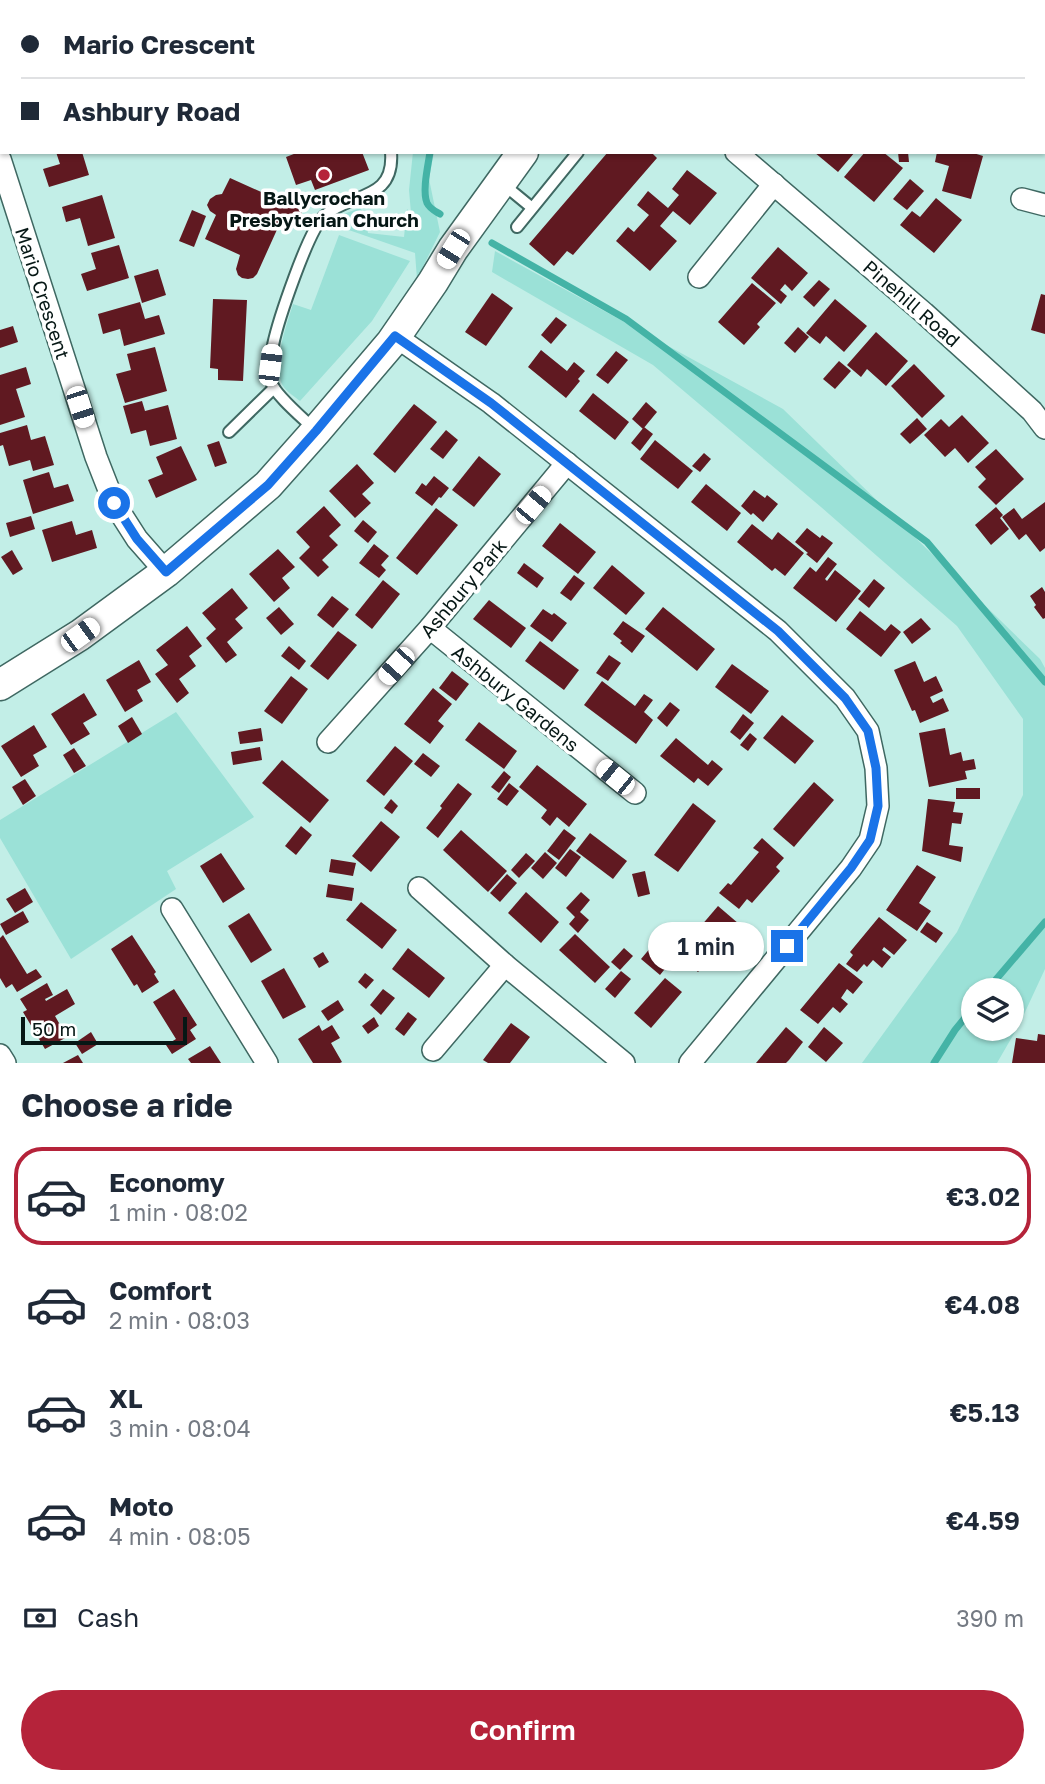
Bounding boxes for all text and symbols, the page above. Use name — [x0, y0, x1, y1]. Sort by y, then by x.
text: Mario Crescent — [63, 29, 255, 60]
text: Ashbury Road — [63, 96, 240, 127]
marker: Ballycrochan Presbyterian Church — [316, 167, 332, 183]
place label: Ballycrochan Presbyterian Church — [229, 186, 419, 231]
street label: Mario Crescent — [11, 224, 75, 362]
car — [433, 226, 474, 272]
street label: Pinehill Road — [859, 255, 965, 351]
car — [258, 343, 283, 387]
car — [64, 384, 97, 430]
car — [512, 482, 555, 528]
route start — [98, 487, 130, 519]
street label: Ashbury Park — [415, 534, 511, 642]
car — [57, 614, 104, 656]
street label: Ashbury Gardens — [448, 640, 584, 756]
car — [375, 643, 418, 689]
car — [593, 756, 638, 798]
callout: 1 min — [647, 922, 762, 970]
route end — [771, 930, 803, 962]
text: 1 min — [677, 932, 735, 960]
map controls — [961, 978, 1024, 1041]
button: layers — [961, 978, 1024, 1041]
scale bar — [21, 1014, 187, 1046]
text: 50 m — [32, 1017, 76, 1040]
text: Choose a ride — [21, 1086, 233, 1124]
icon: car — [25, 1165, 88, 1228]
text: Economy — [109, 1167, 225, 1198]
text: €3.02 — [946, 1181, 1020, 1212]
text: 1 min · 08:02 — [109, 1198, 248, 1226]
icon: car — [25, 1273, 88, 1336]
text: Comfort — [109, 1275, 212, 1306]
text: €4.08 — [945, 1289, 1020, 1320]
text: 2 min · 08:03 — [109, 1306, 250, 1334]
icon: car — [25, 1381, 88, 1444]
text: XL — [109, 1383, 143, 1414]
text: €5.13 — [950, 1397, 1020, 1428]
text: 3 min · 08:04 — [109, 1414, 251, 1442]
icon: car — [25, 1489, 88, 1552]
text: Moto — [109, 1491, 174, 1522]
text: €4.59 — [946, 1505, 1020, 1536]
text: 4 min · 08:05 — [109, 1522, 251, 1550]
icon: cash — [21, 1599, 59, 1637]
text: Cash — [77, 1602, 139, 1633]
text: 390 m — [956, 1604, 1024, 1632]
button: Confirm — [21, 1690, 1024, 1770]

